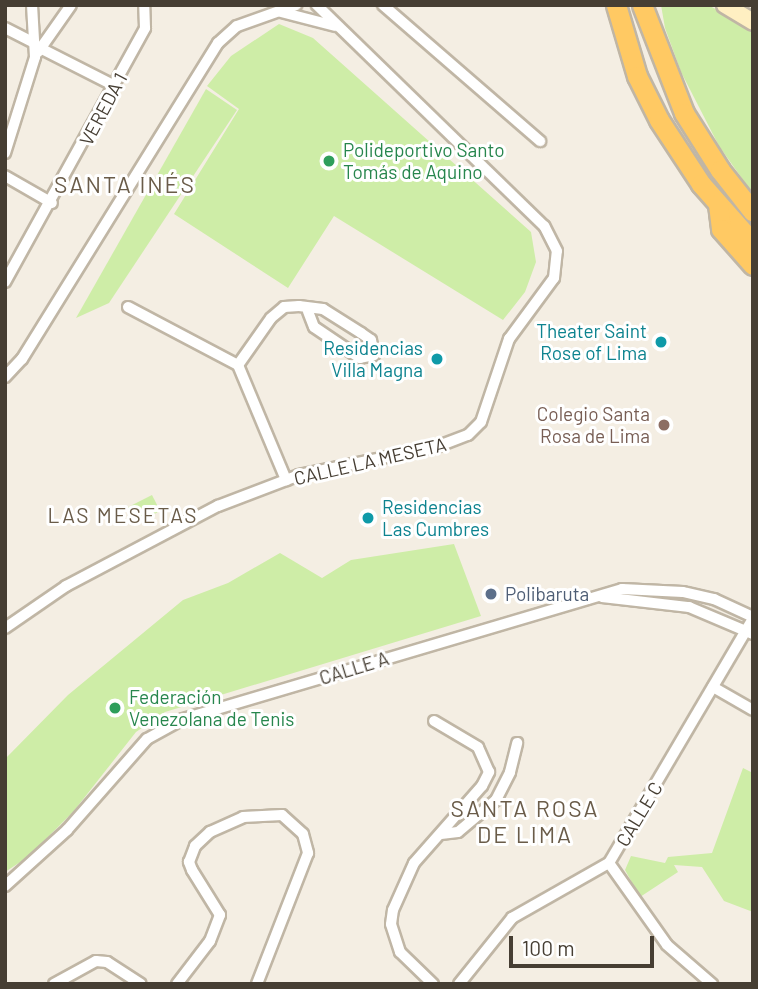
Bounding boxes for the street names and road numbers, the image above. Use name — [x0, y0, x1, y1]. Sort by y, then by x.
street label: VEREDA 1 — [74, 69, 132, 149]
street label: CALLE LA MESETA — [292, 432, 448, 490]
street label: CALLE A — [316, 647, 392, 689]
street label: CALLE C — [611, 778, 667, 850]

